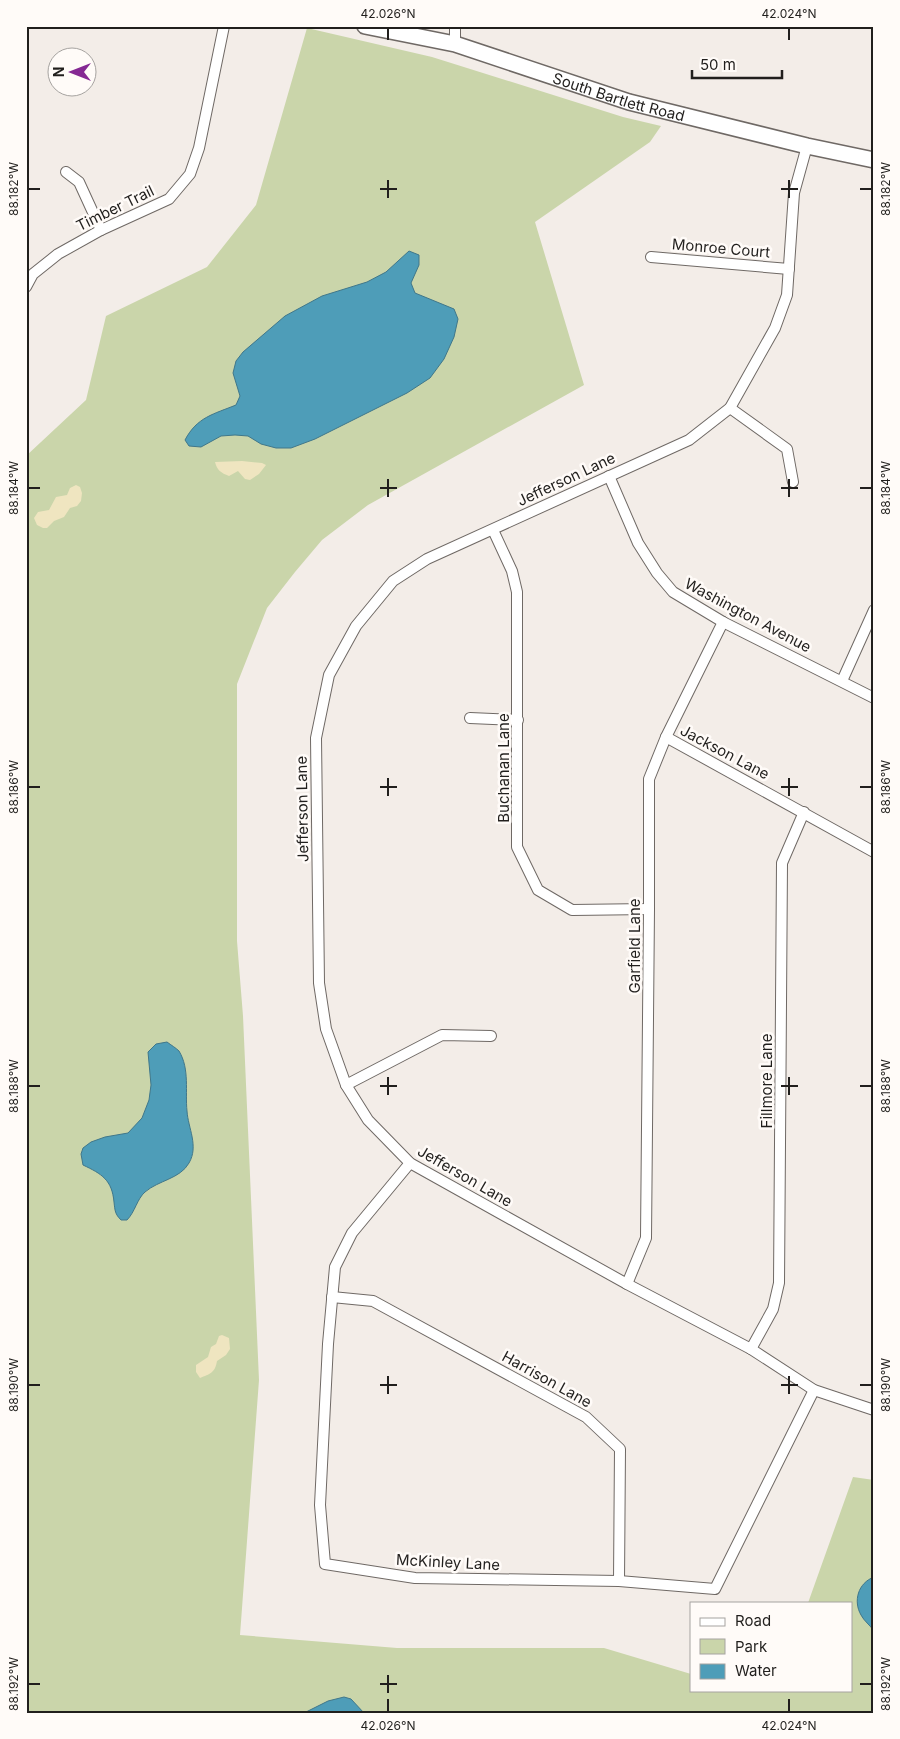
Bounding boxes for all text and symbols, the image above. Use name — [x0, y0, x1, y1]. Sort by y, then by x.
text: 42.026°N — [360, 6, 416, 21]
text: 42.024°N — [762, 6, 816, 21]
north arrow — [48, 48, 98, 98]
scale bar — [692, 48, 782, 80]
text: 50 m — [700, 55, 736, 74]
text: N — [50, 67, 67, 77]
street label: South Bartlett Road — [550, 68, 687, 125]
text: 88.182°W — [6, 162, 21, 216]
text: 88.182°W — [878, 162, 893, 216]
street label: Timber Trail — [73, 181, 157, 235]
street label: Monroe Court — [671, 234, 771, 262]
street label: Jefferson Lane — [514, 448, 618, 510]
text: 88.184°W — [6, 461, 21, 515]
text: 88.184°W — [878, 461, 893, 515]
street label: Washington Avenue — [682, 574, 814, 656]
street label: Buchanan Lane — [494, 713, 513, 823]
street label: Jackson Lane — [677, 721, 773, 783]
street label: Jefferson Lane — [292, 756, 312, 862]
text: 88.186°W — [6, 760, 21, 814]
text: 88.186°W — [878, 760, 893, 814]
street label: Garfield Lane — [625, 899, 644, 993]
street label: Fillmore Lane — [757, 1034, 776, 1128]
text: 88.188°W — [6, 1059, 21, 1113]
text: 88.188°W — [878, 1059, 893, 1113]
street label: Jefferson Lane — [414, 1141, 516, 1211]
street label: Harrison Lane — [499, 1347, 595, 1411]
text: 88.190°W — [6, 1358, 21, 1412]
text: 88.190°W — [878, 1358, 893, 1412]
street label: McKinley Lane — [395, 1550, 501, 1574]
legend — [690, 1602, 852, 1692]
text: Road — [735, 1611, 771, 1630]
text: Park — [735, 1637, 768, 1656]
text: 88.192°W — [6, 1657, 21, 1711]
text: 88.192°W — [878, 1657, 893, 1711]
text: Water — [735, 1661, 777, 1680]
text: 42.026°N — [360, 1718, 416, 1733]
text: 42.024°N — [762, 1718, 816, 1733]

